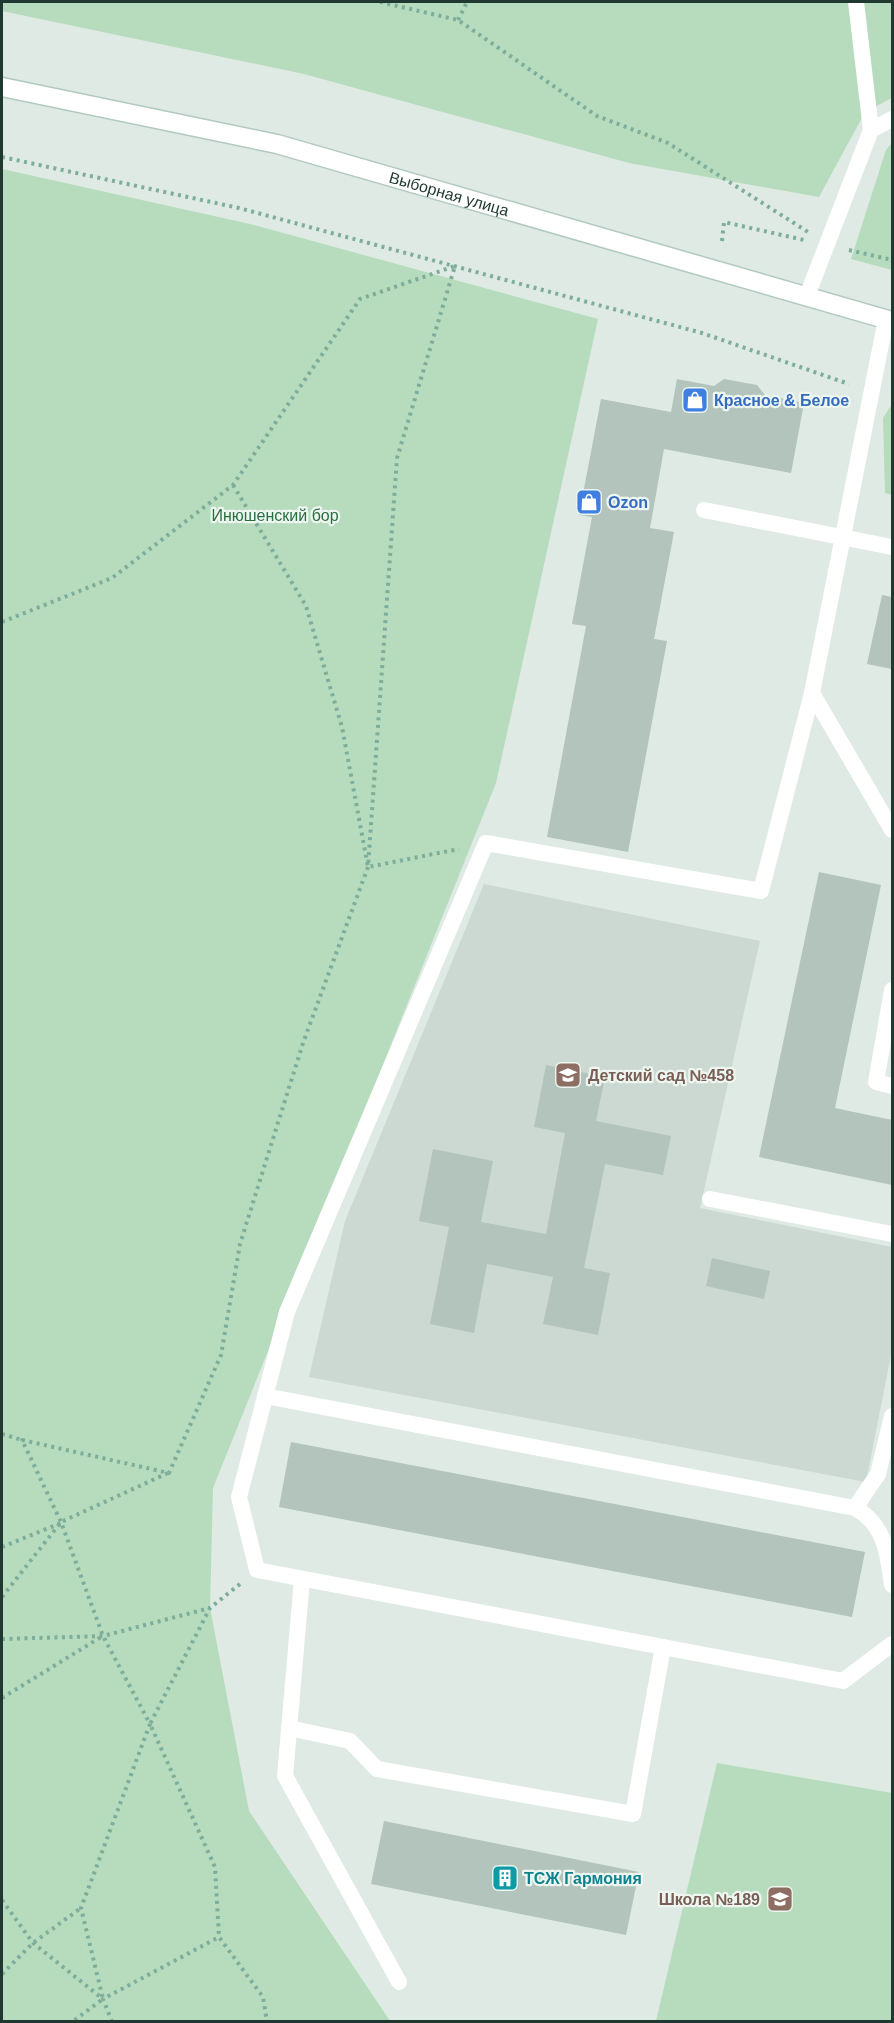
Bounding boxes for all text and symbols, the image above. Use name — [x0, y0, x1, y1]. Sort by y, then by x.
street label: Выборная улица — [387, 168, 511, 219]
shop icon: Красное & Белое — [680, 385, 710, 415]
place label: Красное & Белое — [714, 392, 849, 409]
shop icon: Ozon — [574, 487, 604, 517]
place label: Ozon — [608, 494, 648, 511]
park label: Инюшенский бор — [211, 507, 339, 524]
school or university icon: Детский сад №458 — [553, 1060, 583, 1090]
place label: Детский сад №458 — [588, 1067, 734, 1084]
building icon: ТСЖ Гармония — [490, 1863, 520, 1893]
place label: ТСЖ Гармония — [524, 1870, 642, 1887]
school or university icon: Школа №189 — [765, 1884, 795, 1914]
place label: Школа №189 — [659, 1891, 760, 1908]

